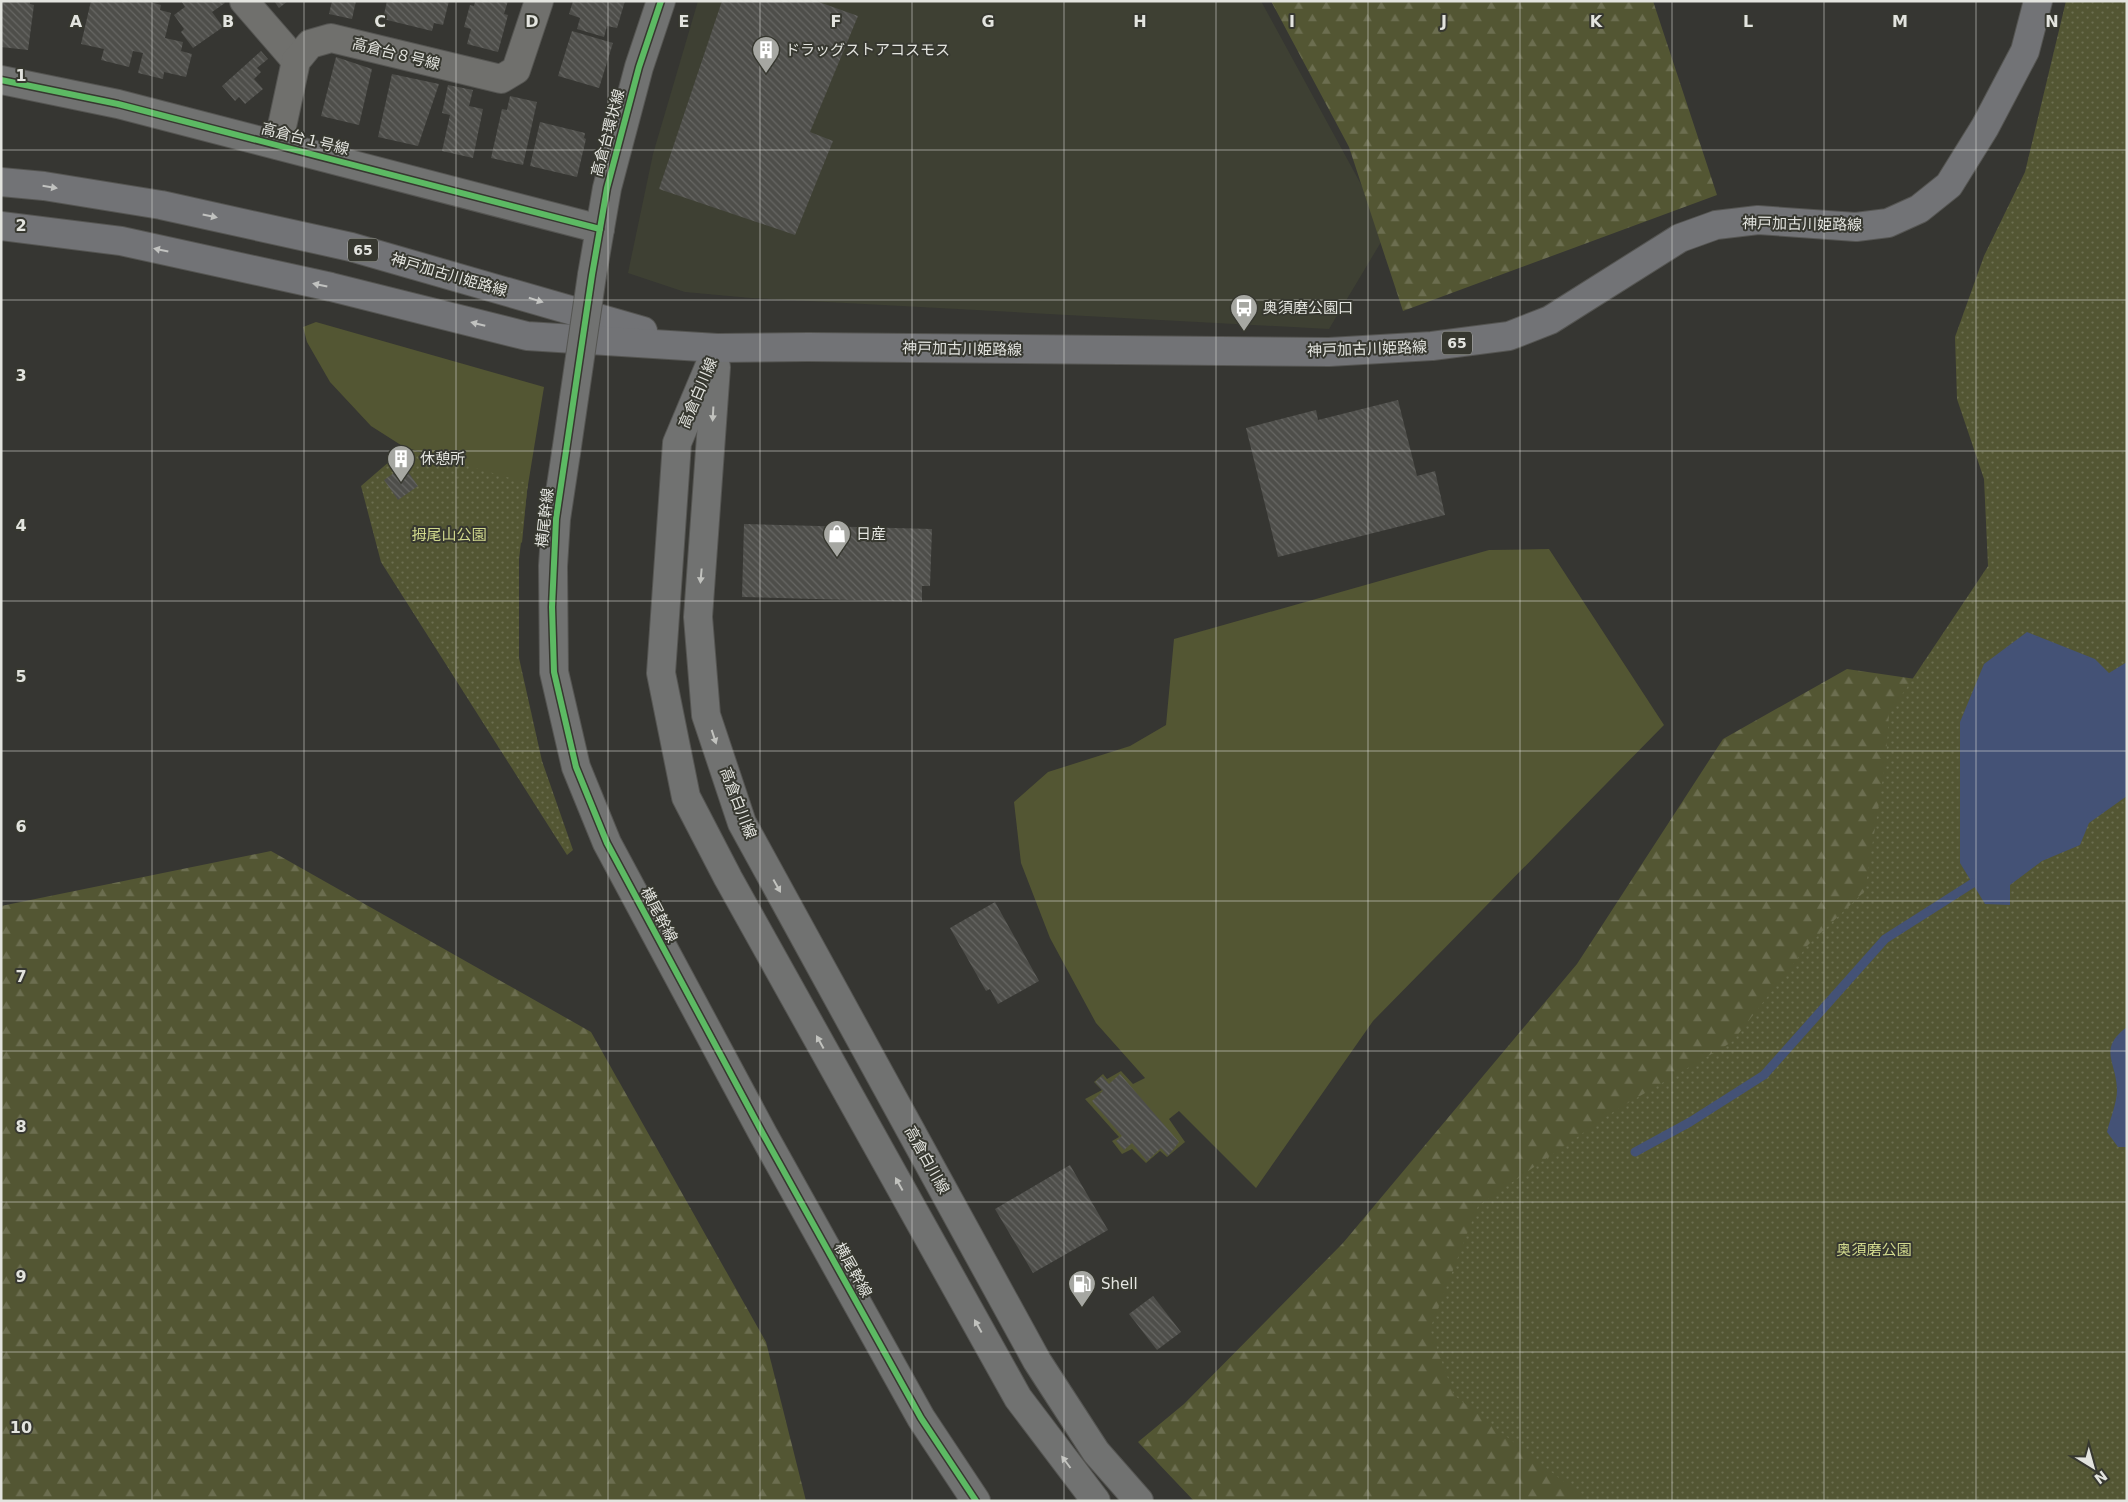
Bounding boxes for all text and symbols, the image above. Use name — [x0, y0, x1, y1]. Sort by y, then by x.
text: A — [70, 12, 83, 31]
text: B — [222, 12, 234, 31]
text: C — [374, 12, 386, 31]
text: D — [525, 12, 539, 31]
text: E — [679, 12, 689, 31]
text: F — [831, 12, 841, 31]
text: G — [981, 12, 995, 31]
text: H — [1133, 12, 1147, 31]
text: I — [1289, 12, 1295, 31]
text: J — [1440, 12, 1447, 31]
text: K — [1590, 12, 1603, 31]
text: L — [1743, 12, 1753, 31]
text: M — [1892, 12, 1908, 31]
text: N — [2045, 12, 2059, 31]
street label: 高倉台８号線 — [350, 34, 442, 74]
building icon: ドラッグストアコスモス — [751, 35, 781, 74]
place label: ドラッグストアコスモス — [785, 41, 950, 59]
text: 1 — [15, 66, 27, 85]
street label: 高倉台環状線 — [588, 87, 628, 179]
street label: 高倉台１号線 — [259, 119, 351, 159]
one-way arrow — [42, 184, 58, 192]
one-way arrow — [202, 212, 217, 220]
street label: 神戸加古川姫路線 — [1742, 214, 1862, 234]
text: 2 — [15, 216, 27, 235]
road number: 65 — [348, 238, 378, 262]
one-way arrow — [154, 246, 169, 254]
street label: 神戸加古川姫路線 — [389, 250, 509, 300]
one-way arrow — [312, 280, 328, 288]
bus stop icon: 奥須磨公園口 — [1229, 293, 1259, 332]
one-way arrow — [529, 297, 544, 305]
place label: 奥須磨公園口 — [1263, 299, 1353, 317]
one-way arrow — [470, 320, 485, 328]
road number: 65 — [1442, 332, 1472, 354]
street label: 神戸加古川姫路線 — [1307, 338, 1427, 360]
street label: 神戸加古川姫路線 — [902, 339, 1022, 359]
street label: 高倉白川線 — [675, 355, 721, 431]
text: 3 — [15, 366, 27, 385]
one-way arrow — [709, 407, 717, 423]
building icon: 休憩所 — [386, 444, 416, 483]
place label: 休憩所 — [420, 450, 465, 468]
street label: 横尾幹線 — [533, 487, 557, 549]
text: 4 — [15, 516, 27, 535]
shop icon: 日産 — [822, 519, 852, 558]
place label: 日産 — [856, 525, 886, 543]
park label: 拇尾山公園 — [411, 526, 487, 544]
one-way arrow — [697, 569, 705, 585]
text: 5 — [15, 667, 27, 686]
one-way arrow — [710, 730, 718, 745]
street label: 高倉白川線 — [716, 765, 760, 841]
text: 6 — [15, 817, 27, 836]
one-way arrow — [773, 879, 781, 893]
street label: 横尾幹線 — [637, 884, 681, 946]
text: 7 — [15, 967, 27, 986]
one-way arrow — [816, 1035, 824, 1050]
text: 8 — [15, 1117, 27, 1136]
street label: 高倉白川線 — [901, 1123, 953, 1197]
one-way arrow — [894, 1178, 903, 1191]
street label: 横尾幹線 — [831, 1239, 875, 1301]
park label: 奥須磨公園 — [1836, 1241, 1912, 1259]
text: 9 — [15, 1267, 27, 1286]
fuel station icon: Shell — [1067, 1269, 1097, 1308]
place label: Shell — [1101, 1275, 1138, 1293]
one-way arrow — [973, 1320, 982, 1333]
text: 10 — [10, 1418, 32, 1437]
north arrow — [2068, 1442, 2118, 1492]
one-way arrow — [1061, 1456, 1072, 1469]
text: N — [2091, 1467, 2110, 1487]

